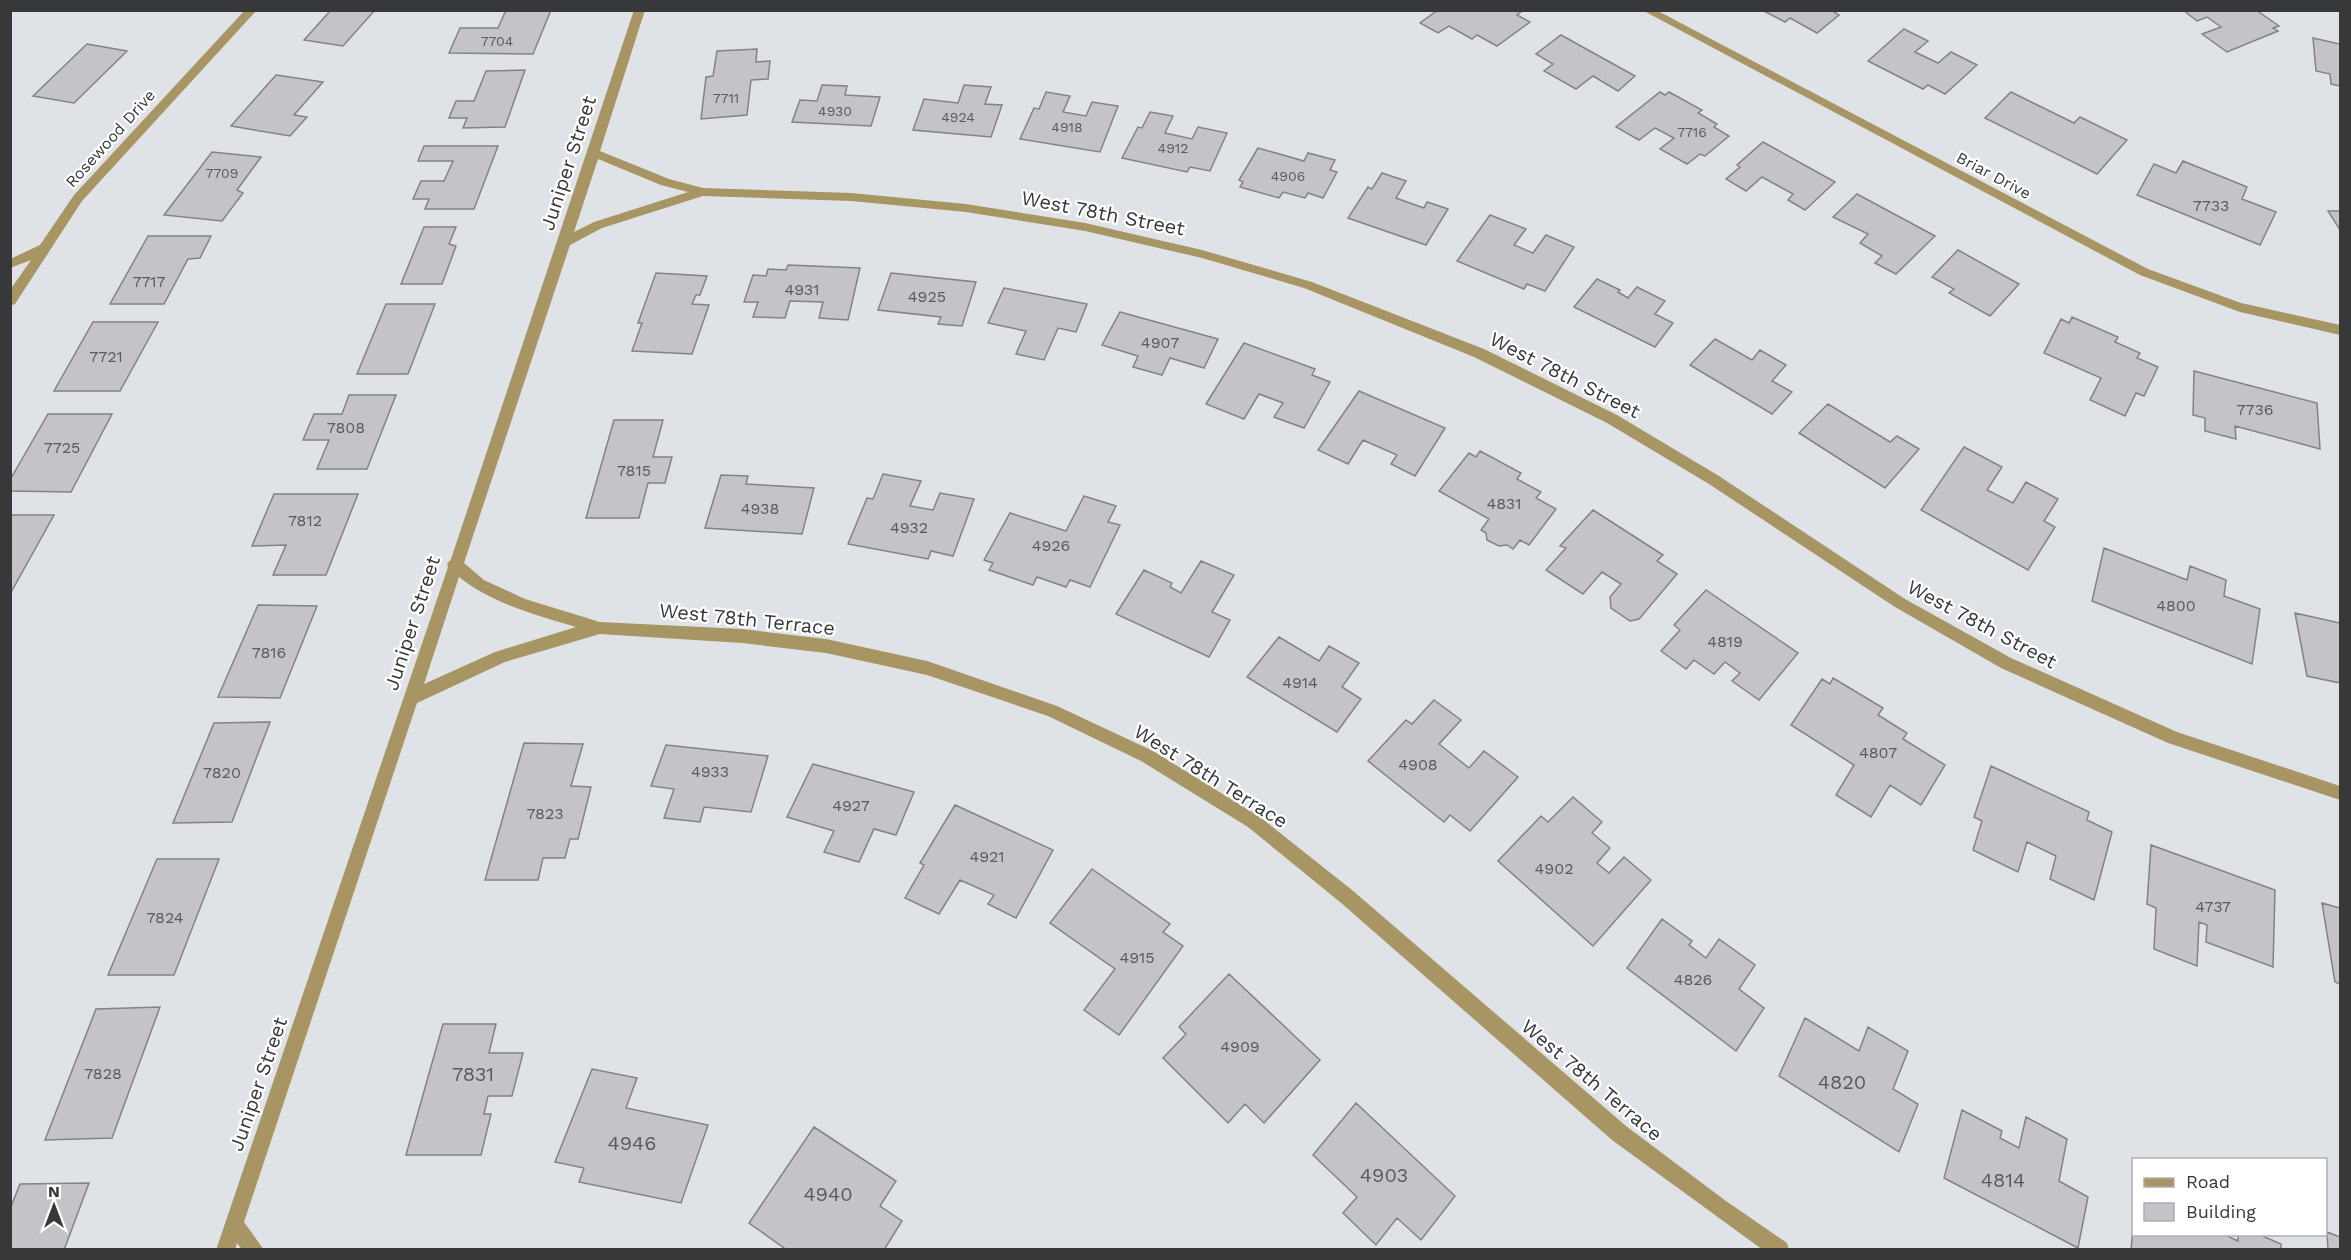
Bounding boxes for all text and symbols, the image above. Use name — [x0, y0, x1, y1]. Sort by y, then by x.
house number: 7704 — [481, 33, 513, 49]
street label: Rosewood Drive — [61, 86, 159, 191]
house number: 7711 — [713, 90, 739, 106]
street label: Juniper Street — [535, 92, 601, 233]
house number: 4930 — [818, 103, 852, 119]
house number: 4924 — [941, 109, 975, 125]
house number: 4918 — [1051, 119, 1083, 135]
house number: 7716 — [1677, 124, 1707, 140]
house number: 4912 — [1158, 140, 1188, 156]
street label: Briar Drive — [1953, 148, 2034, 203]
house number: 7709 — [206, 165, 238, 181]
house number: 4906 — [1271, 168, 1305, 184]
street label: West 78th Street — [1019, 185, 1187, 241]
house number: 7733 — [2193, 196, 2229, 215]
house number: 7717 — [132, 272, 166, 291]
house number: 4931 — [785, 280, 819, 299]
house number: 4925 — [908, 287, 946, 306]
street label: West 78th Street — [1486, 327, 1645, 424]
house number: 4907 — [1141, 333, 1179, 352]
house number: 7721 — [89, 347, 123, 366]
house number: 7736 — [2236, 400, 2274, 419]
house number: 7808 — [327, 418, 365, 437]
house number: 7725 — [44, 438, 80, 457]
house number: 7815 — [617, 461, 651, 480]
house number: 4831 — [1487, 494, 1521, 513]
house number: 4938 — [741, 499, 779, 518]
house number: 7812 — [288, 511, 322, 530]
house number: 4932 — [890, 518, 928, 537]
house number: 4926 — [1032, 536, 1070, 555]
street label: Juniper Street — [379, 552, 445, 693]
street label: West 78th Street — [1903, 574, 2061, 674]
house number: 4800 — [2156, 596, 2196, 615]
street label: West 78th Terrace — [658, 598, 836, 640]
house number: 4819 — [1707, 632, 1743, 651]
house number: 7816 — [252, 643, 286, 662]
house number: 4914 — [1282, 673, 1318, 692]
street label: West 78th Terrace — [1130, 719, 1292, 833]
house number: 4807 — [1859, 743, 1897, 762]
house number: 4908 — [1398, 755, 1438, 774]
house number: 4933 — [691, 762, 729, 781]
house number: 7820 — [203, 763, 241, 782]
house number: 4927 — [832, 796, 870, 815]
house number: 7823 — [526, 804, 564, 823]
house number: 4921 — [969, 847, 1005, 866]
house number: 4902 — [1535, 859, 1573, 878]
house number: 4737 — [2195, 897, 2231, 916]
house number: 7824 — [146, 908, 184, 927]
house number: 4915 — [1119, 948, 1155, 967]
house number: 4826 — [1674, 970, 1712, 989]
street label: Juniper Street — [224, 1013, 292, 1154]
street label: West 78th Terrace — [1517, 1014, 1667, 1146]
house number: 4909 — [1220, 1037, 1260, 1056]
house number: 7831 — [452, 1062, 494, 1086]
house number: 7828 — [84, 1064, 122, 1083]
house number: 4820 — [1818, 1070, 1866, 1094]
house number: 4946 — [608, 1131, 656, 1155]
legend — [2132, 1158, 2327, 1236]
house number: 4903 — [1360, 1163, 1408, 1187]
house number: 4814 — [1981, 1168, 2025, 1192]
text: Road — [2186, 1171, 2230, 1192]
north arrow — [24, 1176, 84, 1236]
text: N — [48, 1182, 60, 1201]
house number: 4940 — [803, 1182, 853, 1206]
text: Building — [2186, 1201, 2256, 1222]

